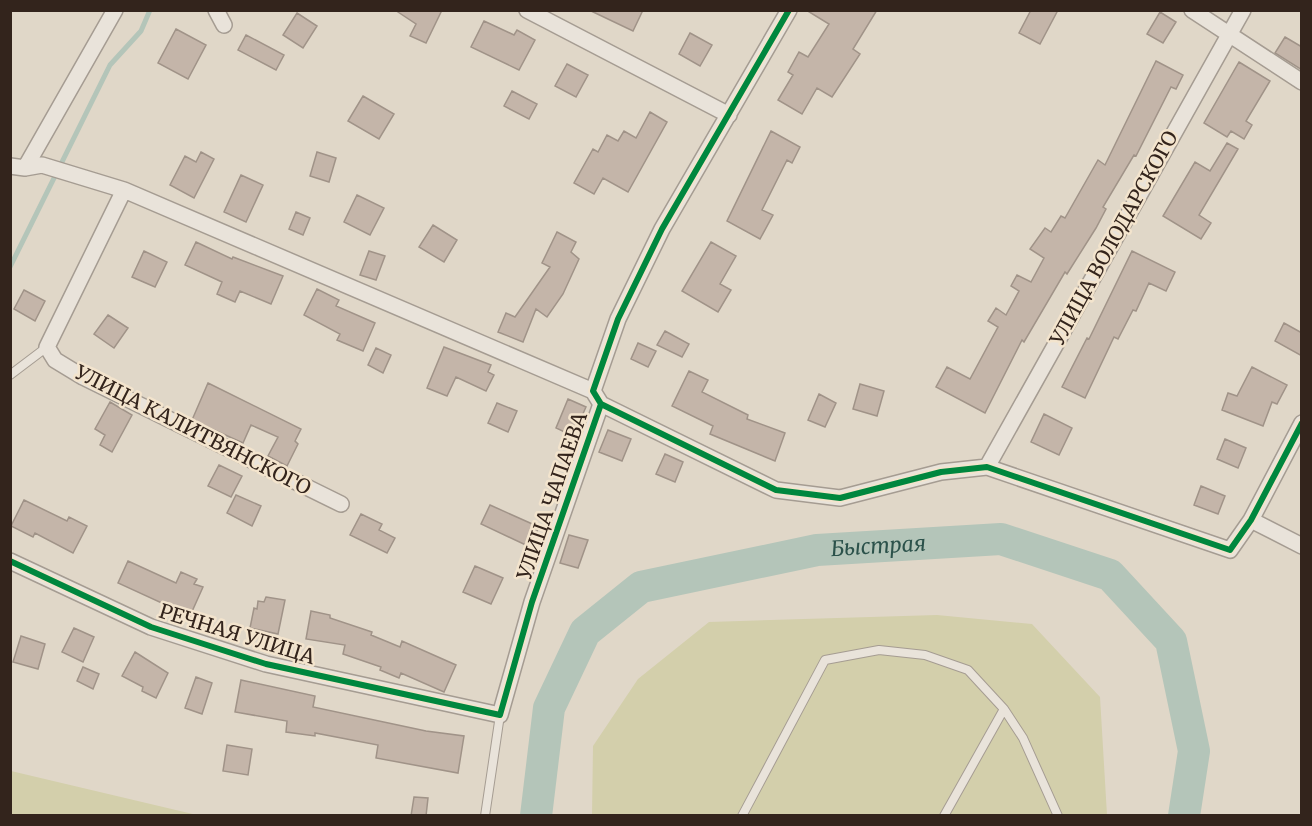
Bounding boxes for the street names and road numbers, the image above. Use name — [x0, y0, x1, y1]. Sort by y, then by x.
street label: УЛИЦА ВОЛОДАРСКОГО — [1044, 126, 1183, 350]
street label: УЛИЦА КАЛИТВЯНСКОГО — [70, 359, 315, 500]
street label: УЛИЦА ЧАПАЕВА — [511, 408, 592, 584]
street label: РЕЧНАЯ УЛИЦА — [156, 598, 319, 669]

